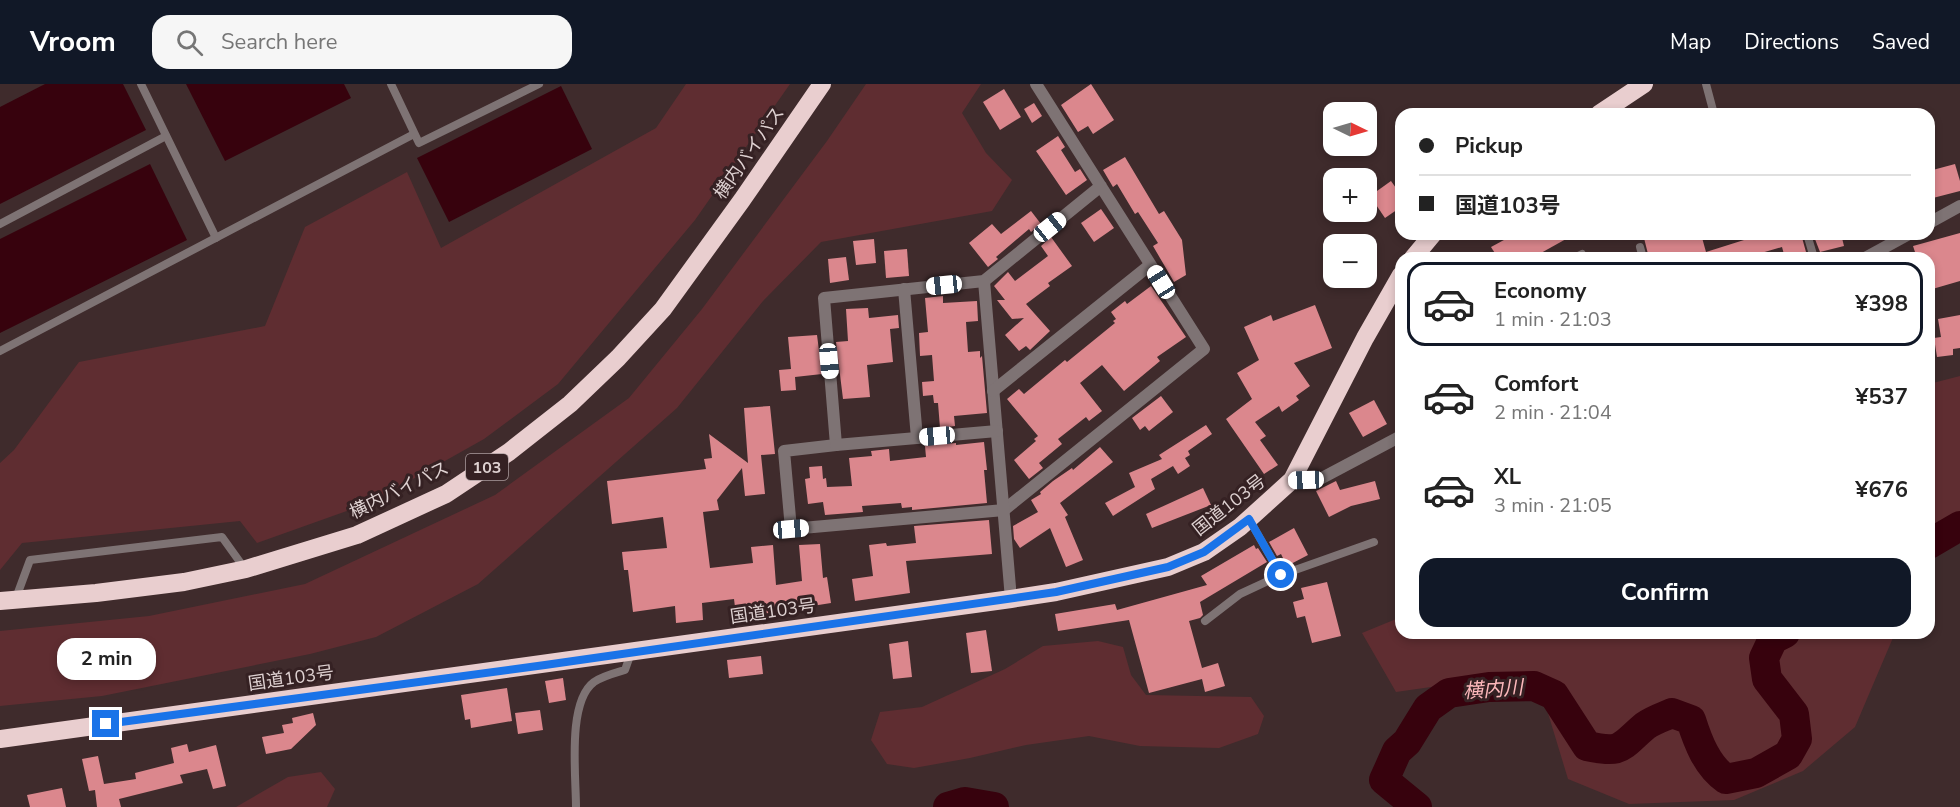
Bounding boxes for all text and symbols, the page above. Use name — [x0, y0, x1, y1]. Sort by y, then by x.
search box — [152, 15, 572, 69]
text: Vroom — [30, 23, 116, 61]
icon: search — [173, 26, 206, 59]
text: Search here — [221, 27, 338, 57]
text: Map — [1670, 28, 1711, 56]
text: Directions — [1744, 28, 1839, 56]
text: Saved — [1872, 28, 1930, 56]
street label: 横内バイパス — [708, 102, 790, 204]
north arrow — [1323, 102, 1377, 156]
map controls — [1323, 102, 1377, 288]
text: Pickup — [1455, 131, 1523, 161]
button: + — [1323, 168, 1377, 222]
text: 国道103号 — [1455, 191, 1561, 221]
car — [1030, 209, 1070, 245]
button: − — [1323, 234, 1377, 288]
car — [1144, 262, 1178, 302]
car — [925, 274, 963, 296]
text: Economy — [1494, 276, 1586, 306]
icon: car — [1422, 277, 1476, 331]
text: ¥398 — [1855, 289, 1908, 319]
text: 1 min · 21:03 — [1494, 306, 1612, 333]
car — [818, 342, 840, 380]
text: Comfort — [1494, 369, 1578, 399]
icon: car — [1422, 370, 1476, 424]
text: ¥537 — [1855, 382, 1908, 412]
text: 2 min · 21:04 — [1494, 399, 1612, 426]
car — [918, 425, 956, 447]
road number: 103 — [466, 454, 508, 480]
street label: 横内バイパス — [345, 456, 453, 524]
text: XL — [1494, 462, 1521, 492]
icon: car — [1422, 463, 1476, 517]
street label: 国道103号 — [1188, 469, 1270, 541]
car — [1288, 470, 1324, 490]
text: ¥676 — [1855, 475, 1908, 505]
text: 3 min · 21:05 — [1494, 492, 1612, 519]
car — [772, 518, 810, 540]
button: Confirm — [1419, 558, 1911, 627]
route start — [1267, 561, 1294, 588]
street label: 国道103号 — [729, 593, 817, 629]
callout: 2 min — [57, 637, 156, 679]
text: 2 min — [81, 645, 132, 672]
street label: 国道103号 — [247, 660, 335, 696]
water label: 横内川 — [1462, 674, 1526, 705]
route end — [92, 710, 119, 737]

